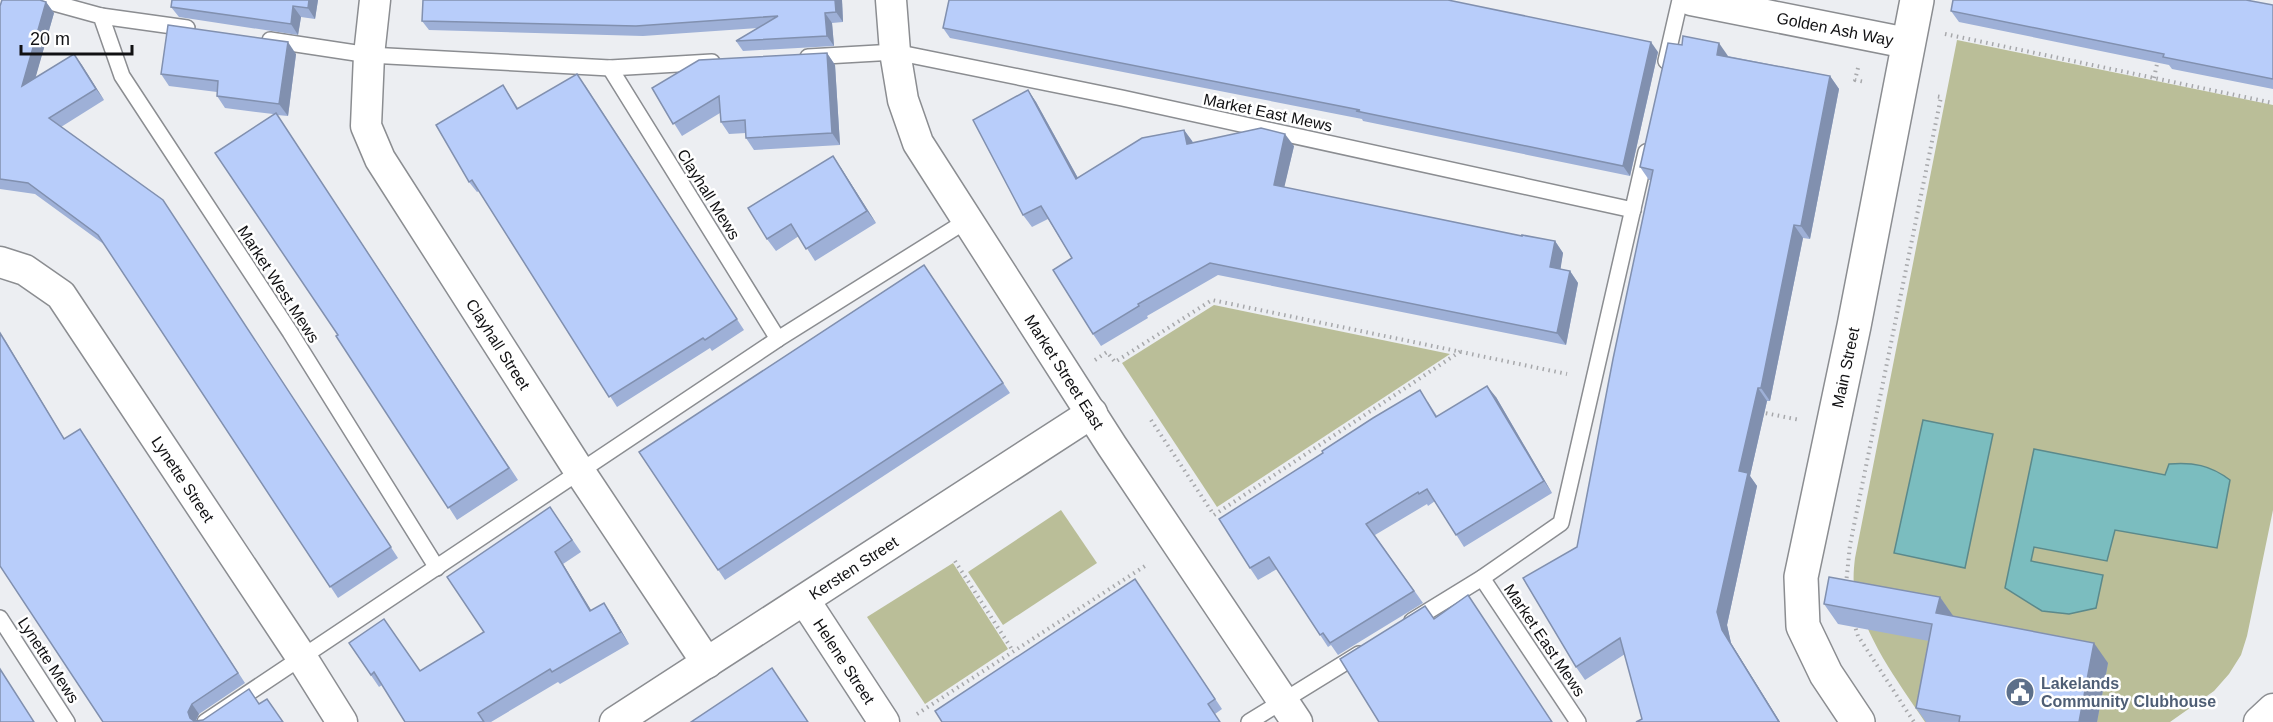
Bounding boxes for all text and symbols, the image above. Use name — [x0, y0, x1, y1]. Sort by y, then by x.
street label: Golden Ash Way — [1775, 9, 1895, 49]
scale bar — [21, 18, 132, 56]
text: 20 m — [30, 29, 70, 49]
street label: Market East Mews — [1202, 90, 1334, 134]
street label: Clayhall Mews — [674, 146, 743, 243]
street label: Market West Mews — [234, 223, 323, 346]
street label: Clayhall Street — [463, 296, 533, 393]
street label: Market Street East — [1021, 312, 1107, 433]
street label: Main Street — [1829, 325, 1863, 409]
street label: Lynette Street — [148, 433, 218, 526]
street label: Kersten Street — [806, 533, 902, 603]
street label: Market East Mews — [1501, 581, 1588, 700]
street label: Lynette Mews — [15, 614, 82, 706]
street label: Helene Street — [810, 616, 878, 708]
place label: Lakelands Community Clubhouse — [2041, 675, 2216, 710]
public building icon: Lakelands Community Clubhouse — [2004, 676, 2036, 708]

